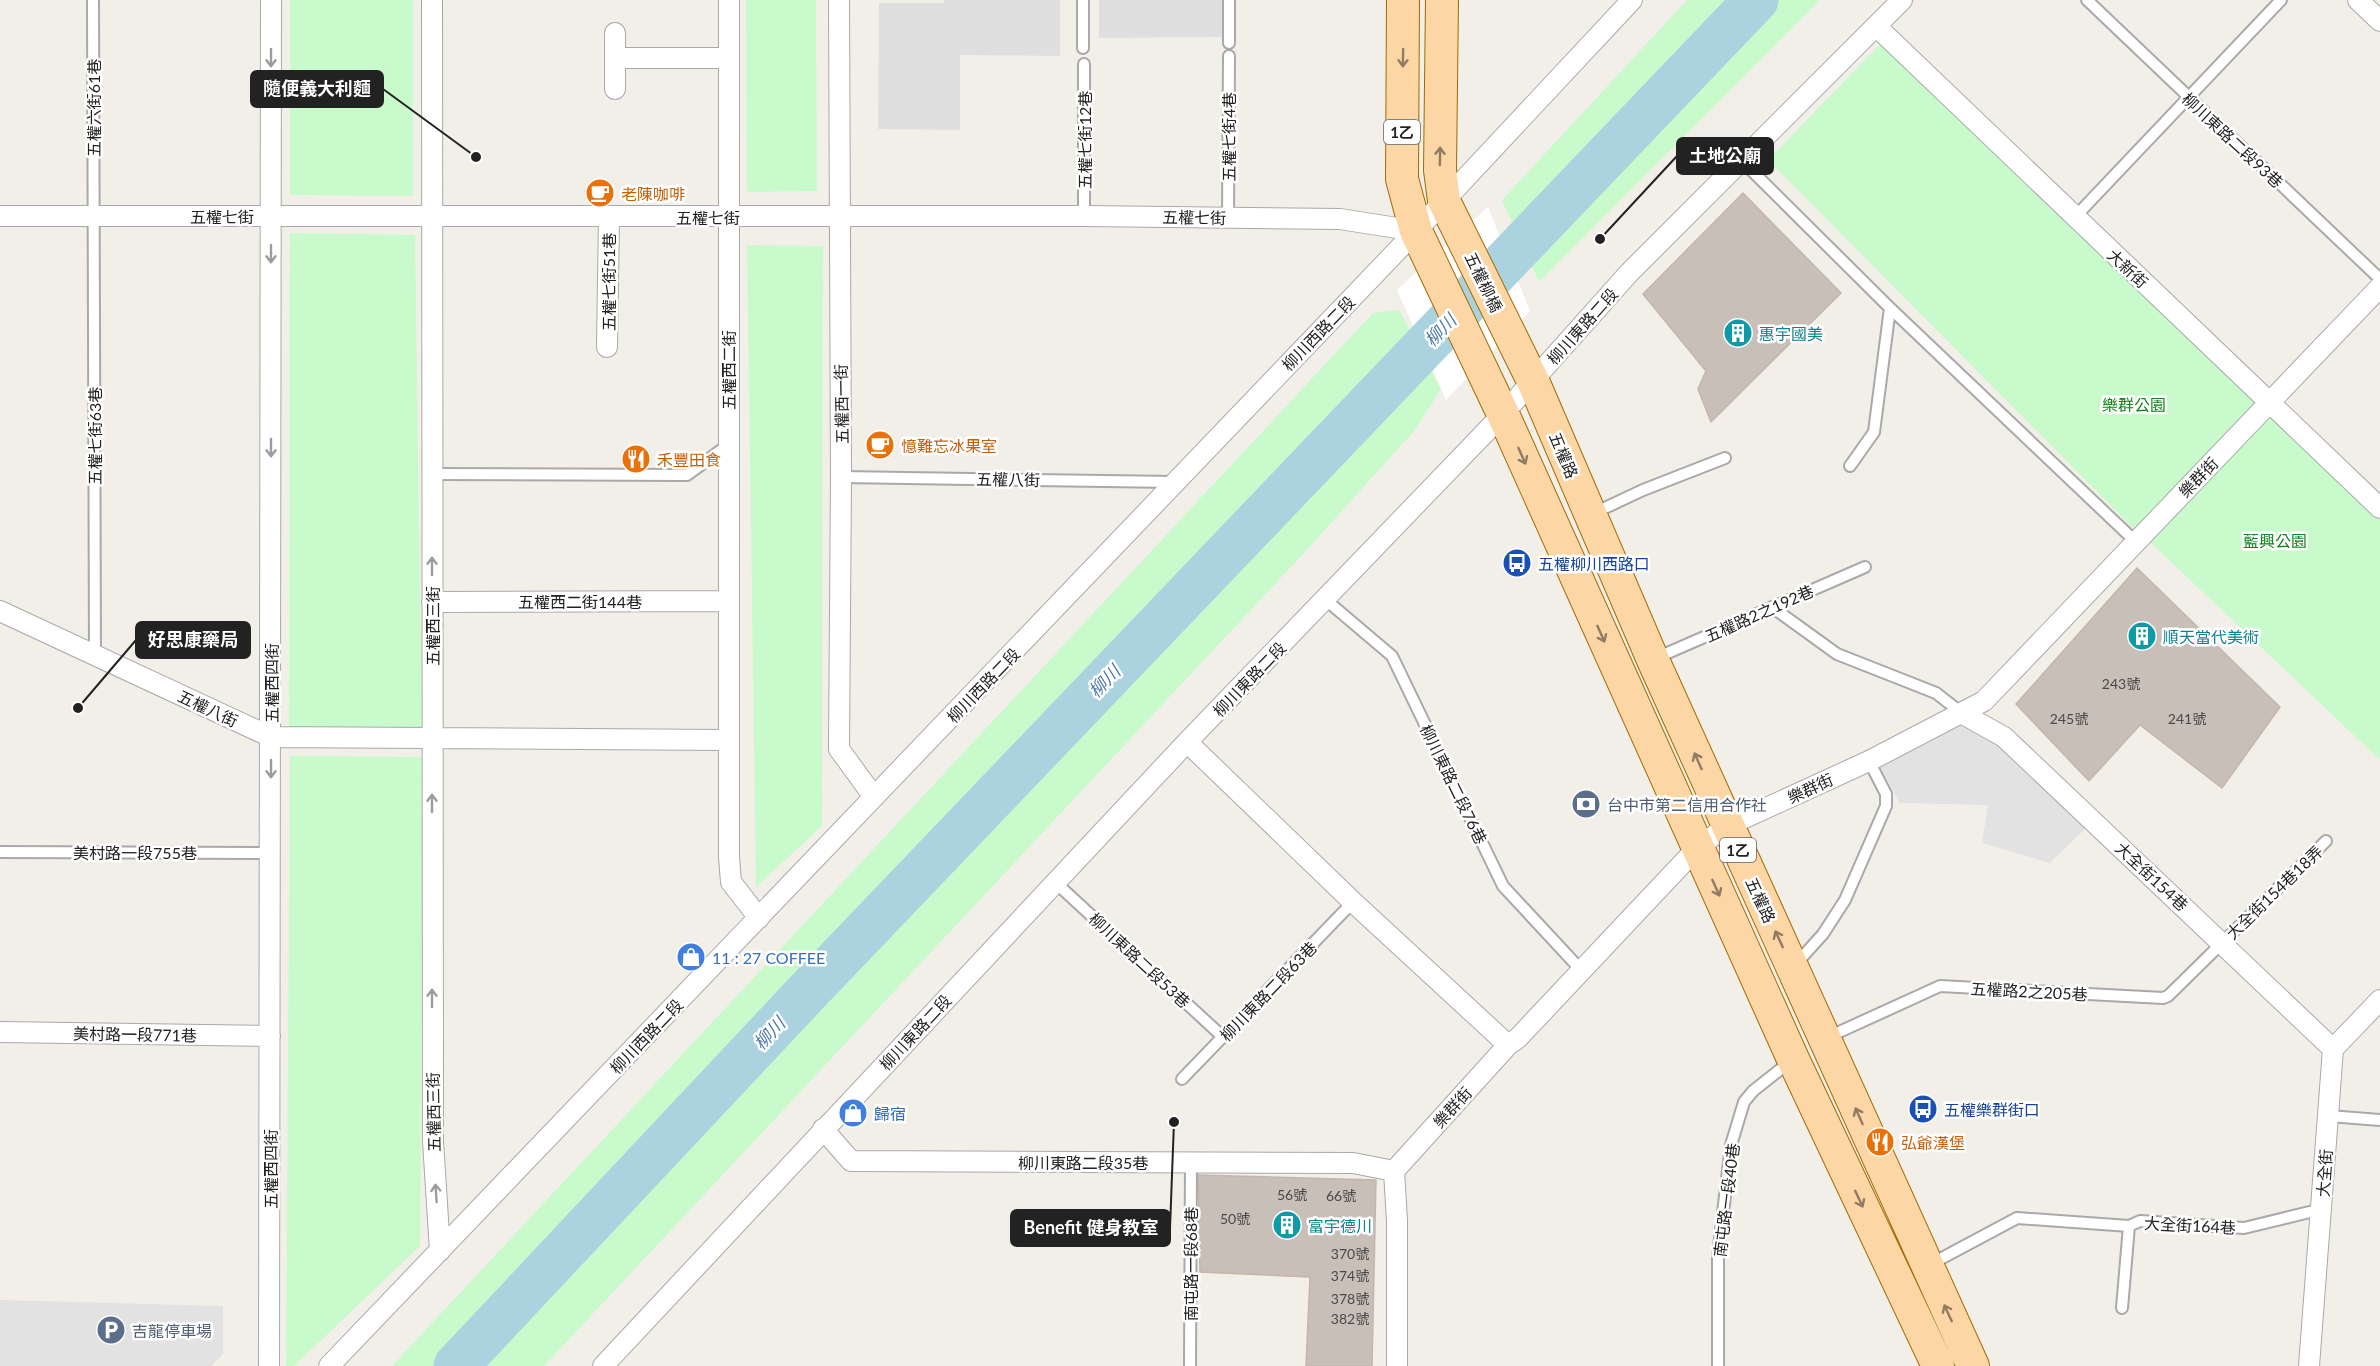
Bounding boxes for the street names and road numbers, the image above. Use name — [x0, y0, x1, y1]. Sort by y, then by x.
street label: 五權六街61巷 — [84, 59, 103, 157]
street label: 柳川東路二段93巷 — [2179, 89, 2287, 191]
street label: 五權七街12巷 — [1075, 91, 1094, 189]
street label: 五權七街4巷 — [1219, 92, 1238, 182]
road number: 1乙 — [1384, 120, 1420, 144]
street label: 五權七街 — [190, 207, 254, 226]
street label: 五權七街 — [1162, 207, 1226, 227]
street label: 五權七街 — [676, 208, 740, 227]
street label: 五權七街51巷 — [599, 233, 618, 331]
street label: 大新街 — [2104, 245, 2152, 291]
street label: 五權柳橋 — [1461, 249, 1507, 315]
street label: 柳川東路二段 — [1543, 284, 1621, 368]
street label: 柳川西路二段 — [1278, 292, 1358, 374]
street label: 五權西二街 — [719, 330, 738, 410]
street label: 五權西一街 — [831, 364, 851, 444]
street label: 五權七街63巷 — [85, 387, 104, 485]
street label: 五權路 — [1546, 429, 1582, 481]
street label: 樂群街 — [2174, 453, 2222, 501]
street label: 五權八街 — [976, 469, 1040, 489]
street label: 五權路2之192巷 — [1702, 581, 1816, 645]
street label: 五權西三街 — [423, 586, 442, 666]
street label: 五權西二街144巷 — [518, 592, 642, 611]
street label: 柳川東路二段 — [1209, 638, 1289, 720]
street label: 五權西四街 — [262, 643, 281, 723]
street label: 柳川西路二段 — [943, 644, 1023, 726]
street label: 五權八街 — [175, 686, 241, 730]
street label: 柳川東路二段76巷 — [1417, 721, 1491, 847]
street label: 樂群街 — [1784, 769, 1836, 807]
road number: 1乙 — [1720, 838, 1756, 862]
street label: 大全街154巷 — [2112, 838, 2192, 914]
street label: 大全街154巷18弄 — [2222, 841, 2326, 943]
street label: 美村路一段755巷 — [73, 843, 197, 862]
street label: 五權路 — [1742, 874, 1780, 926]
street label: 柳川東路二段53巷 — [1086, 909, 1194, 1011]
street label: 柳川東路二段63巷 — [1216, 937, 1320, 1045]
street label: 五權路2之205巷 — [1970, 978, 2088, 1004]
street label: 柳川東路二段 — [875, 990, 955, 1074]
street label: 柳川西路二段 — [606, 995, 686, 1077]
street label: 美村路一段771巷 — [73, 1023, 197, 1045]
street label: 五權西三街 — [423, 1072, 443, 1152]
street label: 樂群街 — [1429, 1083, 1475, 1131]
street label: 五權西四街 — [261, 1129, 280, 1209]
street label: 南屯路一段40巷 — [1710, 1142, 1742, 1258]
street label: 大全街 — [2313, 1148, 2335, 1198]
street label: 柳川東路二段35巷 — [1018, 1153, 1148, 1172]
street label: 南屯路一段68巷 — [1181, 1207, 1200, 1321]
street label: 大全街164巷 — [2144, 1213, 2236, 1237]

